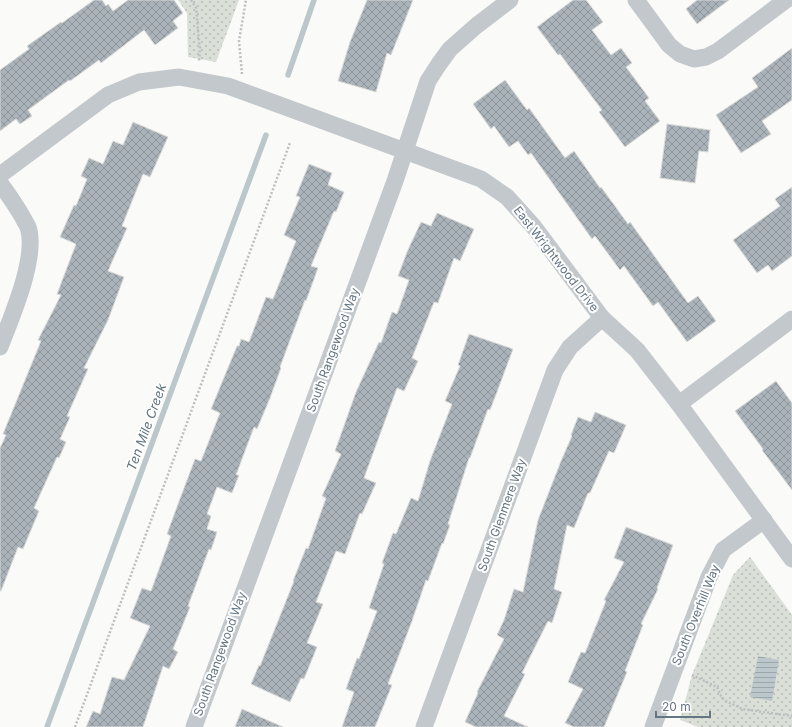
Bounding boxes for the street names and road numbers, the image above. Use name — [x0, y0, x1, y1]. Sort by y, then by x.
street label: East Wrightwood Drive — [511, 203, 602, 314]
street label: South Rangewood Way — [303, 285, 362, 414]
street label: South Glenmere Way — [474, 456, 529, 573]
street label: South Overhill Way — [668, 562, 723, 667]
street label: South Rangewood Way — [190, 589, 249, 718]

